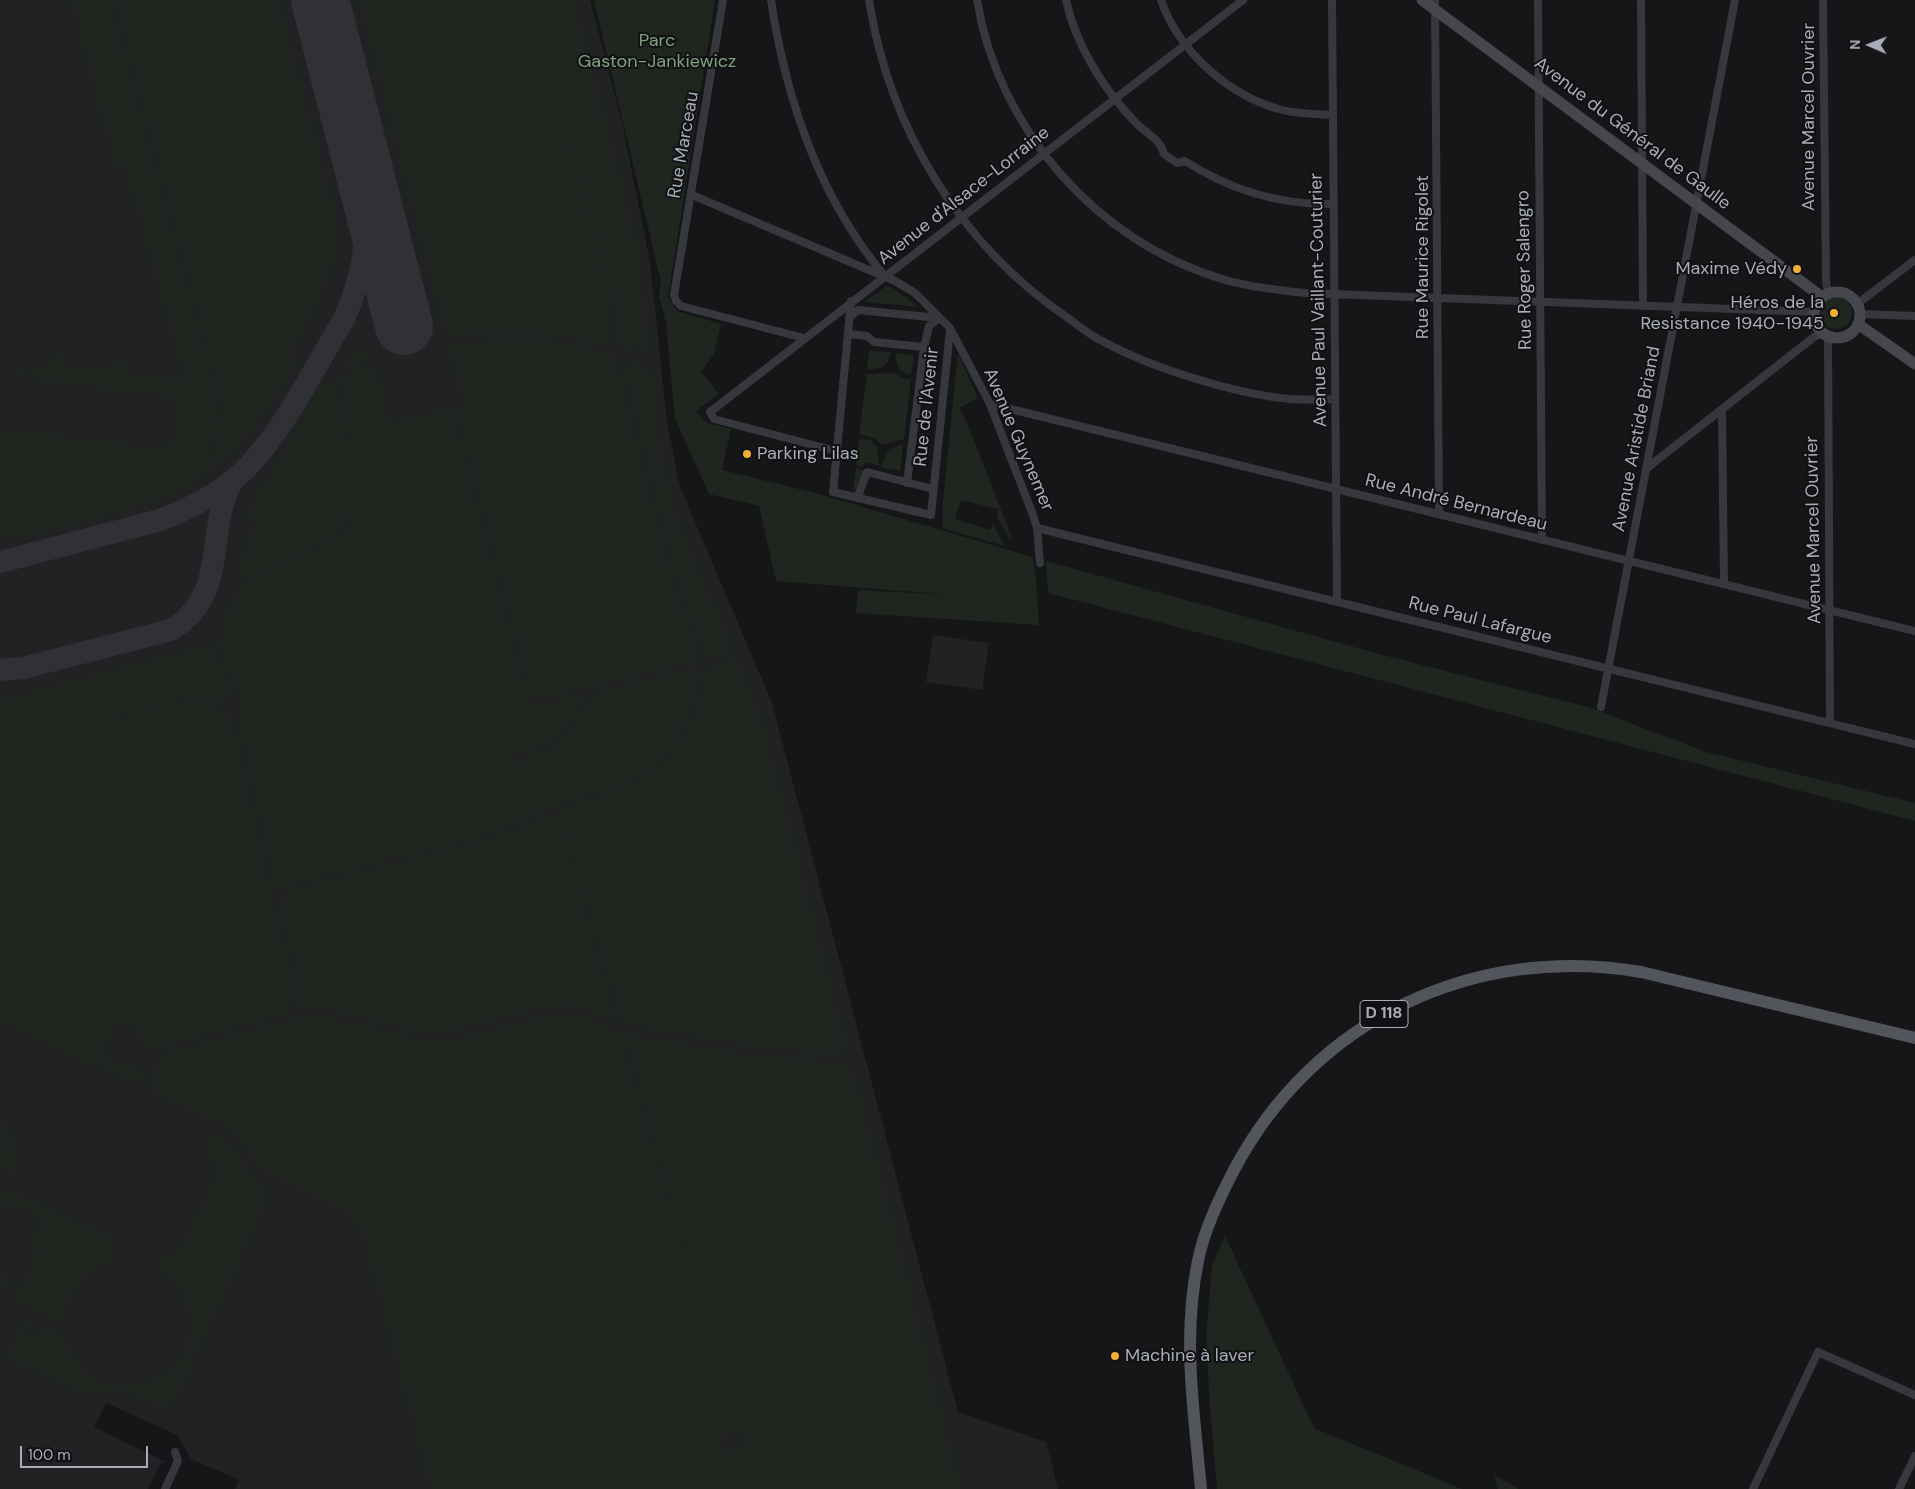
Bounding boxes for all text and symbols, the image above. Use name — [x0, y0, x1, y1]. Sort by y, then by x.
north arrow — [1845, 20, 1895, 70]
street label: Avenue Marcel Ouvrier — [1798, 23, 1820, 211]
park label: Parc Gaston-Jankiewicz — [578, 30, 736, 72]
text: N — [1846, 39, 1864, 50]
street label: Avenue du Général de Gaulle — [1530, 53, 1734, 215]
street label: Rue Marceau — [664, 90, 704, 200]
street label: Avenue d'Alsace-Lorraine — [874, 122, 1054, 270]
street label: Avenue Paul Vaillant-Couturier — [1306, 173, 1332, 427]
street label: Rue Maurice Rigolet — [1412, 175, 1434, 339]
street label: Rue Roger Salengro — [1513, 190, 1537, 350]
place label: Maxime Védy — [1675, 258, 1787, 280]
marker: Maxime Védy — [1791, 263, 1803, 275]
place label: Héros de la Resistance 1940-1945 — [1640, 292, 1824, 334]
marker: Héros de la Resistance 1940-1945 — [1828, 307, 1840, 319]
street label: Avenue Aristide Briand — [1608, 344, 1666, 534]
street label: Rue de l'Avenir — [910, 346, 944, 468]
street label: Avenue Guynemer — [978, 365, 1058, 515]
street label: Avenue Marcel Ouvrier — [1802, 436, 1826, 624]
place label: Parking Lilas — [757, 443, 859, 465]
marker: Parking Lilas — [741, 448, 753, 460]
street label: Rue André Bernardeau — [1363, 470, 1549, 536]
street label: Rue Paul Lafargue — [1406, 593, 1554, 649]
road number: D 118 — [1360, 1001, 1408, 1028]
place label: Machine à laver — [1125, 1345, 1254, 1367]
marker: Machine à laver — [1109, 1350, 1121, 1362]
scale bar — [22, 1436, 150, 1468]
text: 100 m — [28, 1445, 71, 1465]

